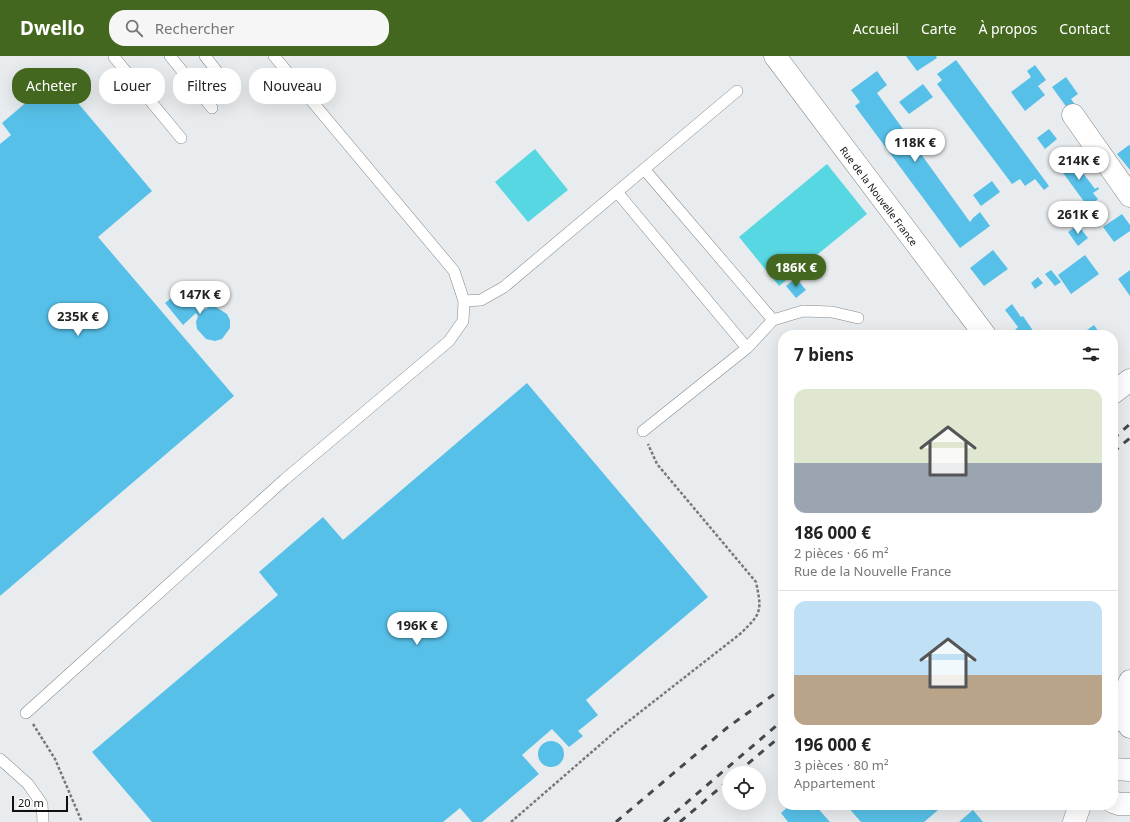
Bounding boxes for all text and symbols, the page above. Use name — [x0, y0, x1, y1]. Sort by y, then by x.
search box — [109, 10, 389, 46]
text: Dwello — [20, 15, 85, 41]
icon: search — [123, 17, 145, 39]
text: Rechercher — [155, 18, 234, 38]
text: Accueil — [853, 19, 899, 38]
text: Carte — [921, 19, 956, 38]
text: À propos — [978, 19, 1037, 38]
text: Contact — [1059, 19, 1110, 38]
chip: Acheter — [12, 68, 91, 104]
chip: Louer — [99, 68, 165, 104]
chip: Filtres — [173, 68, 241, 104]
chip: Nouveau — [249, 68, 336, 104]
pin: 118K € — [882, 129, 948, 163]
text: 118K € — [894, 133, 936, 151]
street label: Rue de la Nouvelle France — [837, 143, 921, 249]
pin: 214K € — [1046, 147, 1112, 181]
text: 214K € — [1058, 151, 1100, 169]
pin: 261K € — [1045, 201, 1111, 235]
text: 261K € — [1057, 205, 1099, 223]
pin: 186K € — [763, 254, 829, 288]
text: 186K € — [775, 258, 817, 276]
pin: 147K € — [167, 281, 233, 315]
text: 147K € — [179, 285, 221, 303]
pin: 235K € — [45, 303, 111, 337]
text: 235K € — [57, 307, 99, 325]
text: 7 biens — [794, 343, 854, 366]
icon: filters — [1080, 343, 1102, 365]
icon: home — [912, 415, 984, 487]
text: 186 000 € — [794, 521, 871, 544]
text: 2 pièces · 66 m² — [794, 544, 889, 562]
text: Rue de la Nouvelle France — [794, 562, 951, 580]
pin: 196K € — [384, 612, 450, 646]
text: 196K € — [396, 616, 438, 634]
icon: home — [912, 627, 984, 699]
text: 196 000 € — [794, 733, 871, 756]
text: 3 pièces · 80 m² — [794, 756, 889, 774]
map controls — [722, 766, 766, 810]
button: locate — [722, 766, 766, 810]
text: Appartement — [794, 774, 875, 792]
scale bar — [12, 794, 68, 813]
text: 20 m — [18, 795, 44, 810]

